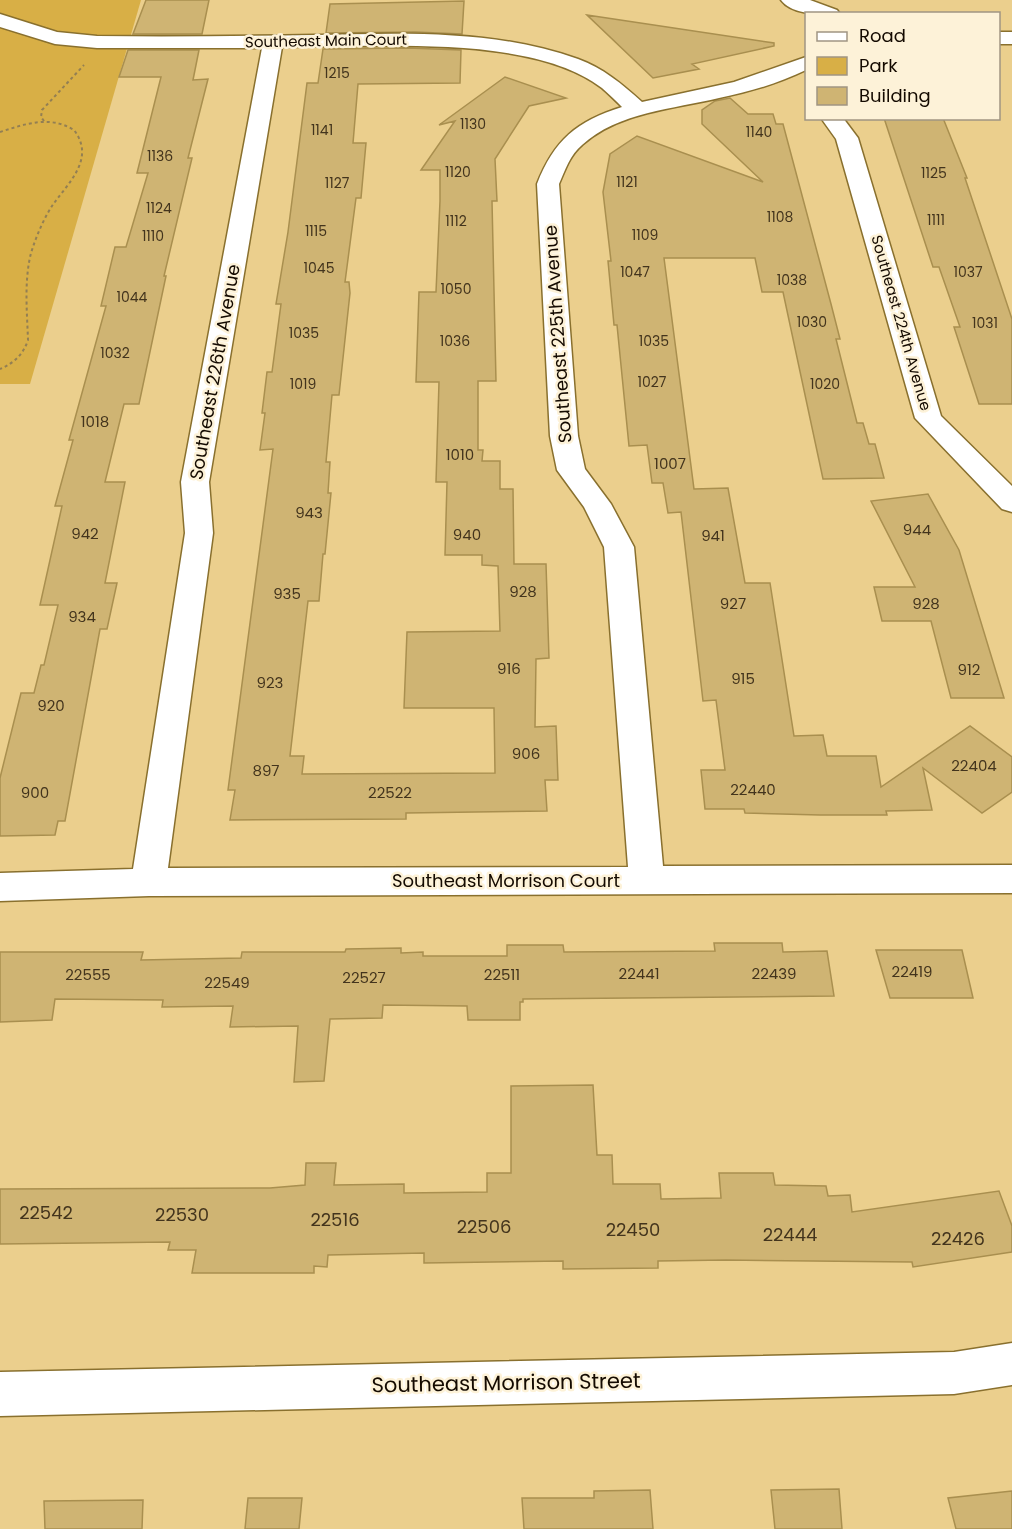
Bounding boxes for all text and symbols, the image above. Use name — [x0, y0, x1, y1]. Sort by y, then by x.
legend — [805, 12, 1000, 120]
text: Road — [859, 23, 906, 48]
street label: Southeast Main Court — [245, 29, 407, 52]
text: Park — [859, 53, 898, 78]
house number: 1215 — [324, 63, 350, 83]
text: Building — [859, 83, 931, 108]
house number: 1130 — [460, 114, 486, 134]
house number: 1141 — [311, 120, 333, 140]
house number: 1140 — [746, 122, 772, 142]
house number: 1136 — [147, 146, 173, 166]
house number: 1120 — [445, 162, 471, 182]
house number: 1125 — [921, 163, 947, 183]
house number: 1121 — [616, 172, 638, 192]
house number: 1127 — [325, 173, 350, 193]
house number: 1124 — [146, 198, 172, 218]
house number: 1108 — [767, 207, 793, 227]
house number: 1111 — [927, 210, 945, 230]
house number: 1112 — [445, 211, 467, 231]
house number: 1115 — [305, 221, 327, 241]
street label: Southeast 225th Avenue — [537, 224, 578, 444]
house number: 1109 — [632, 225, 658, 245]
house number: 1110 — [142, 226, 164, 246]
street label: Southeast 224th Avenue — [866, 233, 937, 413]
house number: 1045 — [304, 258, 334, 278]
street label: Southeast 226th Avenue — [183, 262, 246, 482]
house number: 1047 — [620, 262, 650, 282]
house number: 1037 — [953, 262, 983, 282]
house number: 1038 — [777, 270, 807, 290]
house number: 1050 — [441, 279, 471, 299]
house number: 1044 — [117, 287, 148, 307]
house number: 1030 — [797, 312, 827, 332]
house number: 1031 — [972, 313, 998, 333]
house number: 1035 — [289, 323, 319, 343]
house number: 1036 — [440, 331, 470, 351]
house number: 1035 — [639, 331, 669, 351]
house number: 1032 — [100, 343, 130, 363]
house number: 1027 — [638, 372, 667, 392]
house number: 1019 — [290, 374, 316, 394]
house number: 1020 — [810, 374, 840, 394]
house number: 1018 — [81, 411, 109, 432]
house number: 1010 — [446, 444, 474, 465]
house number: 1007 — [654, 453, 686, 474]
house number: 943 — [295, 502, 323, 523]
house number: 944 — [903, 519, 931, 540]
house number: 942 — [71, 523, 99, 544]
house number: 940 — [453, 524, 481, 545]
house number: 941 — [701, 525, 725, 546]
house number: 928 — [509, 581, 537, 602]
house number: 935 — [273, 583, 301, 604]
house number: 927 — [720, 593, 746, 614]
house number: 928 — [912, 593, 940, 614]
house number: 934 — [68, 606, 96, 627]
house number: 916 — [497, 658, 521, 679]
house number: 912 — [958, 659, 980, 680]
house number: 915 — [731, 668, 755, 689]
house number: 923 — [257, 672, 283, 693]
house number: 920 — [37, 695, 65, 716]
house number: 906 — [512, 743, 540, 764]
house number: 22404 — [951, 755, 997, 776]
house number: 897 — [252, 760, 280, 781]
house number: 22440 — [730, 779, 776, 800]
house number: 900 — [21, 782, 49, 803]
house number: 22522 — [368, 782, 412, 803]
street label: Southeast Morrison Court — [392, 868, 620, 893]
house number: 22419 — [892, 961, 932, 982]
house number: 22441 — [619, 963, 659, 984]
house number: 22439 — [752, 963, 796, 984]
house number: 22555 — [65, 964, 111, 985]
house number: 22511 — [484, 964, 520, 985]
house number: 22527 — [342, 967, 386, 988]
house number: 22549 — [204, 972, 250, 993]
house number: 22542 — [19, 1200, 73, 1225]
house number: 22530 — [155, 1202, 209, 1227]
house number: 22516 — [310, 1207, 360, 1232]
house number: 22506 — [457, 1214, 511, 1239]
house number: 22450 — [606, 1217, 660, 1242]
house number: 22444 — [763, 1222, 817, 1247]
house number: 22426 — [931, 1226, 985, 1251]
street label: Southeast Morrison Street — [371, 1366, 641, 1399]

